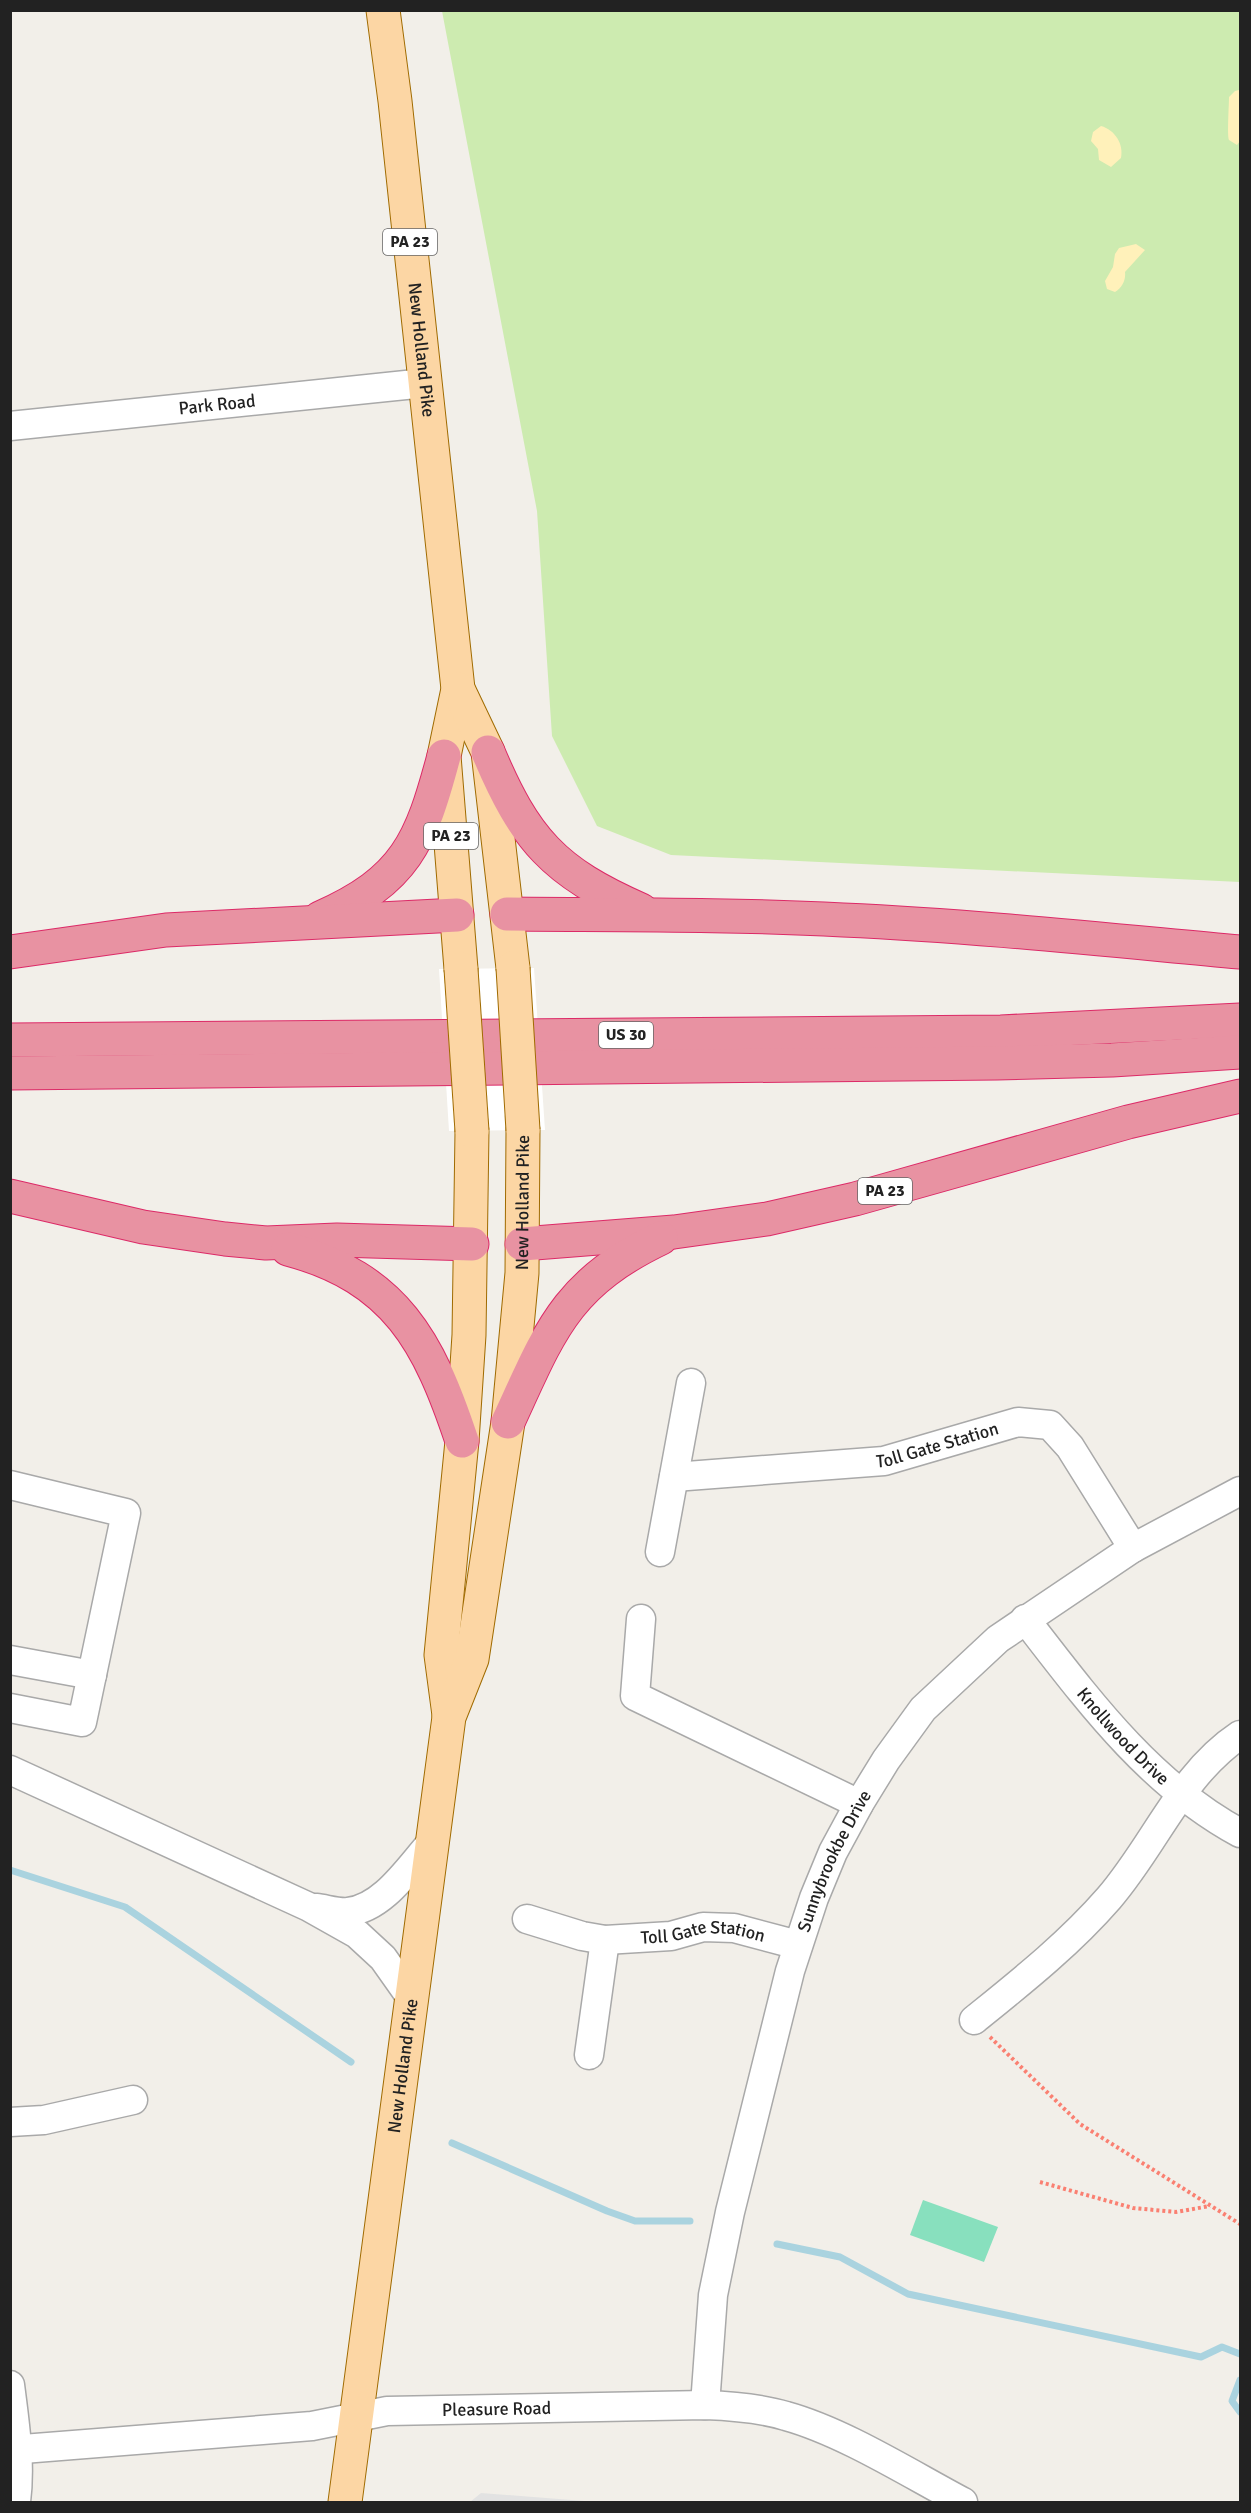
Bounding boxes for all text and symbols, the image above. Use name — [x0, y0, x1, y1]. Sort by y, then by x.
road number: PA 23 — [383, 229, 437, 255]
street label: New Holland Pike — [404, 281, 440, 418]
street label: Park Road — [177, 390, 256, 419]
road number: PA 23 — [424, 823, 478, 849]
road number: US 30 — [599, 1022, 653, 1048]
street label: New Holland Pike — [511, 1135, 534, 1270]
road number: PA 23 — [858, 1178, 912, 1204]
street label: Toll Gate Station — [875, 1417, 1001, 1473]
street label: Knollwood Drive — [1072, 1683, 1174, 1790]
street label: Sunnybrookbe Drive — [793, 1786, 876, 1935]
street label: Toll Gate Station — [640, 1916, 768, 1949]
street label: New Holland Pike — [383, 1997, 423, 2134]
street label: Pleasure Road — [442, 2397, 551, 2421]

